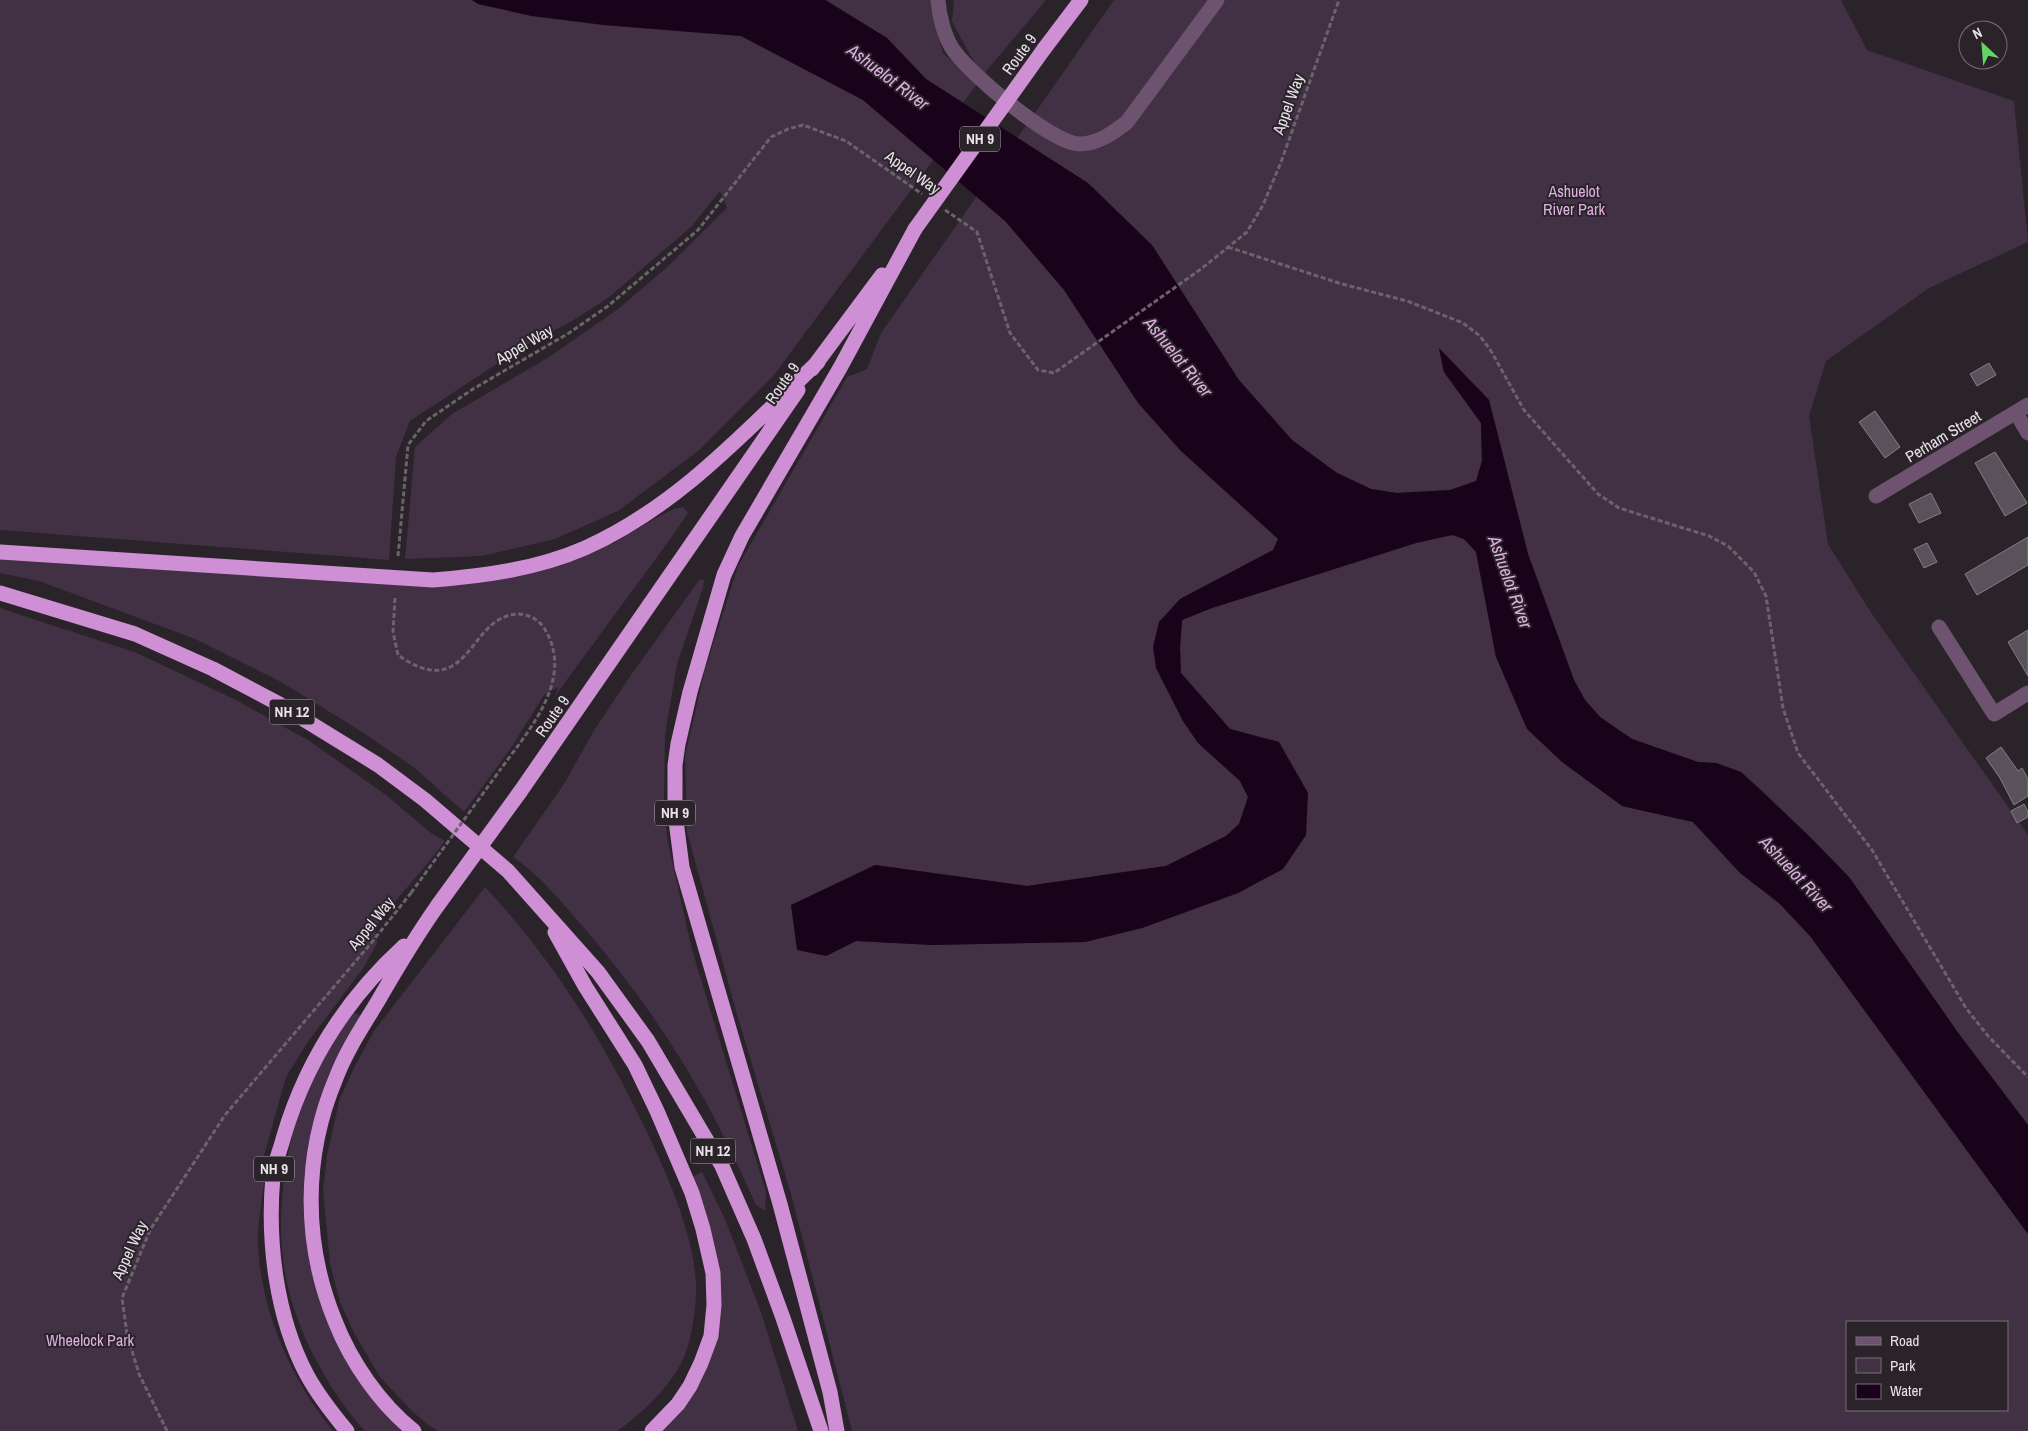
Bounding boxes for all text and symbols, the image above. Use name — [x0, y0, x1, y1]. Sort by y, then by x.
north arrow — [1958, 20, 2008, 70]
text: N — [1970, 23, 1985, 43]
street label: Route 9 — [997, 29, 1041, 79]
water label: Ashuelot River — [841, 37, 935, 116]
street label: Appel Way — [1267, 70, 1309, 138]
road number: NH 9 — [960, 126, 1000, 152]
street label: Appel Way — [880, 144, 945, 199]
park label: Ashuelot River Park — [1543, 180, 1605, 220]
water label: Ashuelot River — [1138, 310, 1219, 403]
street label: Appel Way — [490, 319, 557, 370]
street label: Route 9 — [760, 358, 804, 408]
street label: Perham Street — [1901, 405, 1985, 467]
water label: Ashuelot River — [1482, 531, 1539, 633]
street label: Route 9 — [530, 691, 574, 741]
road number: NH 12 — [270, 700, 314, 724]
road number: NH 9 — [655, 800, 695, 826]
water label: Ashuelot River — [1754, 829, 1839, 918]
street label: Appel Way — [342, 891, 400, 955]
road number: NH 12 — [690, 1138, 736, 1164]
road number: NH 9 — [254, 1156, 294, 1182]
street label: Appel Way — [105, 1216, 152, 1284]
legend — [1846, 1321, 2008, 1411]
park label: Wheelock Park — [46, 1329, 135, 1351]
text: Road — [1890, 1330, 1919, 1351]
text: Park — [1890, 1355, 1916, 1376]
text: Water — [1890, 1380, 1922, 1401]

